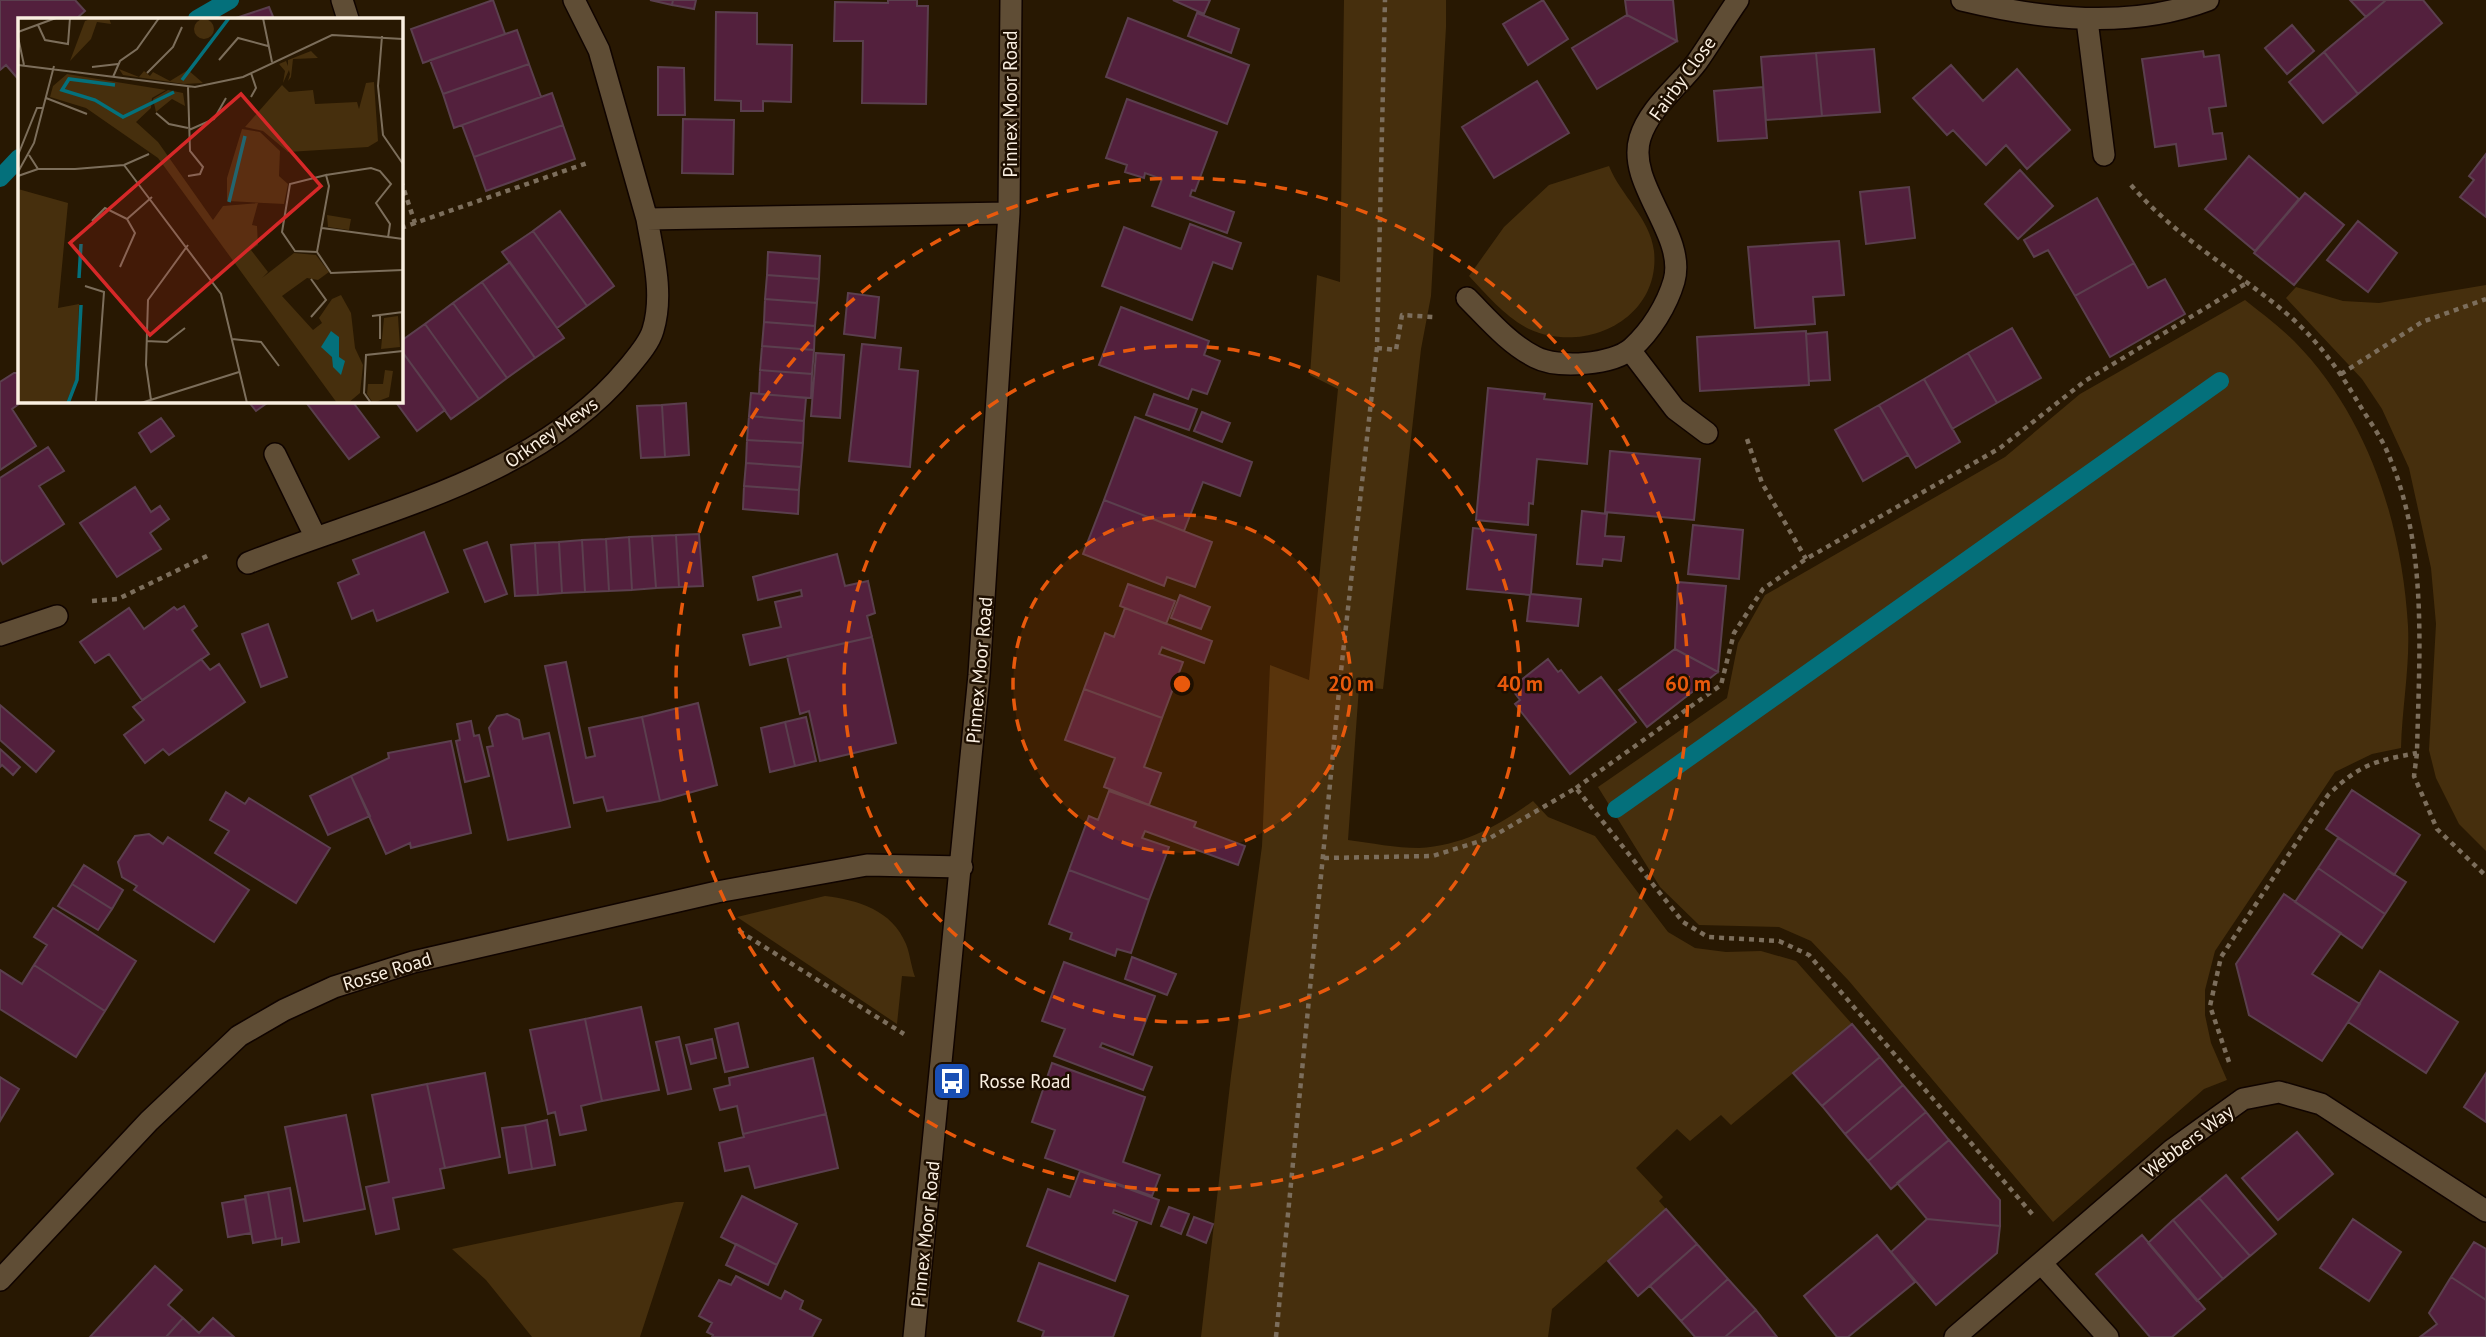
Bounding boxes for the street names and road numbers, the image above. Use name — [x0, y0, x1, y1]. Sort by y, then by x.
street label: Pinnex Moor Road — [998, 30, 1022, 178]
street label: Fairby Close — [1643, 31, 1721, 125]
street label: Orkney Mews — [500, 391, 602, 473]
street label: Pinnex Moor Road — [961, 596, 997, 744]
street label: Rosse Road — [340, 946, 434, 996]
street label: Webbers Way — [2138, 1099, 2238, 1183]
street label: Pinnex Moor Road — [905, 1160, 945, 1308]

